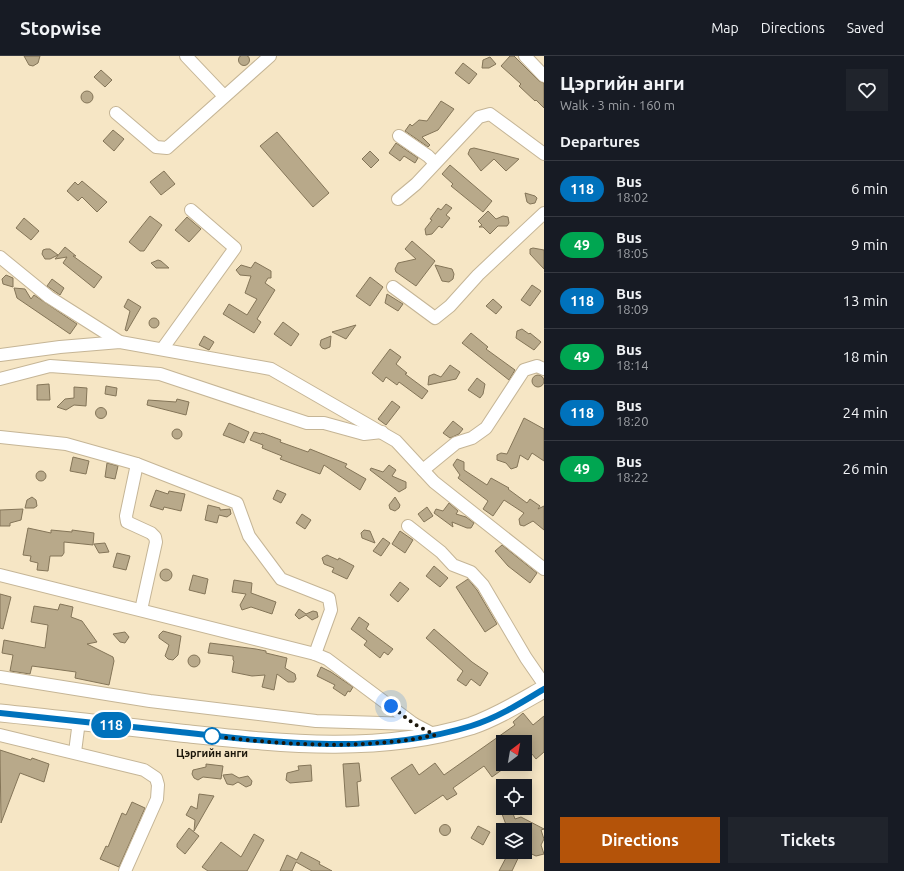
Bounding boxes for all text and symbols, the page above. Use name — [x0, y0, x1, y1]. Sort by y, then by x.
text: Stopwise — [20, 17, 101, 39]
text: Map — [711, 20, 739, 36]
text: Directions — [761, 20, 825, 36]
text: Saved — [847, 20, 884, 36]
button: heart — [846, 69, 888, 111]
text: Цэргийн анги — [560, 72, 685, 94]
text: Walk · 3 min · 160 m — [560, 98, 675, 112]
text: Departures — [560, 133, 640, 150]
text: Bus — [616, 173, 642, 190]
text: 6 min — [851, 180, 888, 197]
text: 118 — [570, 181, 594, 197]
text: 18:02 — [616, 190, 649, 204]
text: Bus — [616, 229, 642, 246]
text: 9 min — [851, 236, 888, 253]
text: 49 — [574, 237, 590, 253]
text: 18:05 — [616, 246, 649, 260]
text: Bus — [616, 285, 642, 302]
text: 13 min — [842, 292, 888, 309]
text: 118 — [570, 293, 594, 309]
text: 18:09 — [616, 302, 649, 316]
text: Bus — [616, 341, 642, 358]
text: 18 min — [842, 348, 888, 365]
text: 49 — [574, 349, 590, 365]
text: 18:14 — [616, 358, 649, 372]
text: Bus — [616, 397, 642, 414]
text: 24 min — [842, 404, 888, 421]
text: 118 — [570, 405, 594, 421]
text: 18:20 — [616, 414, 649, 428]
text: Bus — [616, 453, 642, 470]
text: 26 min — [842, 460, 888, 477]
text: 49 — [574, 461, 590, 477]
text: 18:22 — [616, 470, 649, 484]
your location — [381, 696, 401, 716]
line badge: 118 — [88, 712, 134, 738]
text: 118 — [99, 717, 123, 733]
marker: Цэргийн анги — [203, 727, 221, 745]
north arrow — [496, 735, 532, 771]
map controls — [496, 735, 532, 859]
place label: Цэргийн анги — [176, 747, 248, 759]
button: locate — [496, 779, 532, 815]
button: Directions — [560, 817, 720, 863]
button: Tickets — [728, 817, 888, 863]
button: layers — [496, 823, 532, 859]

